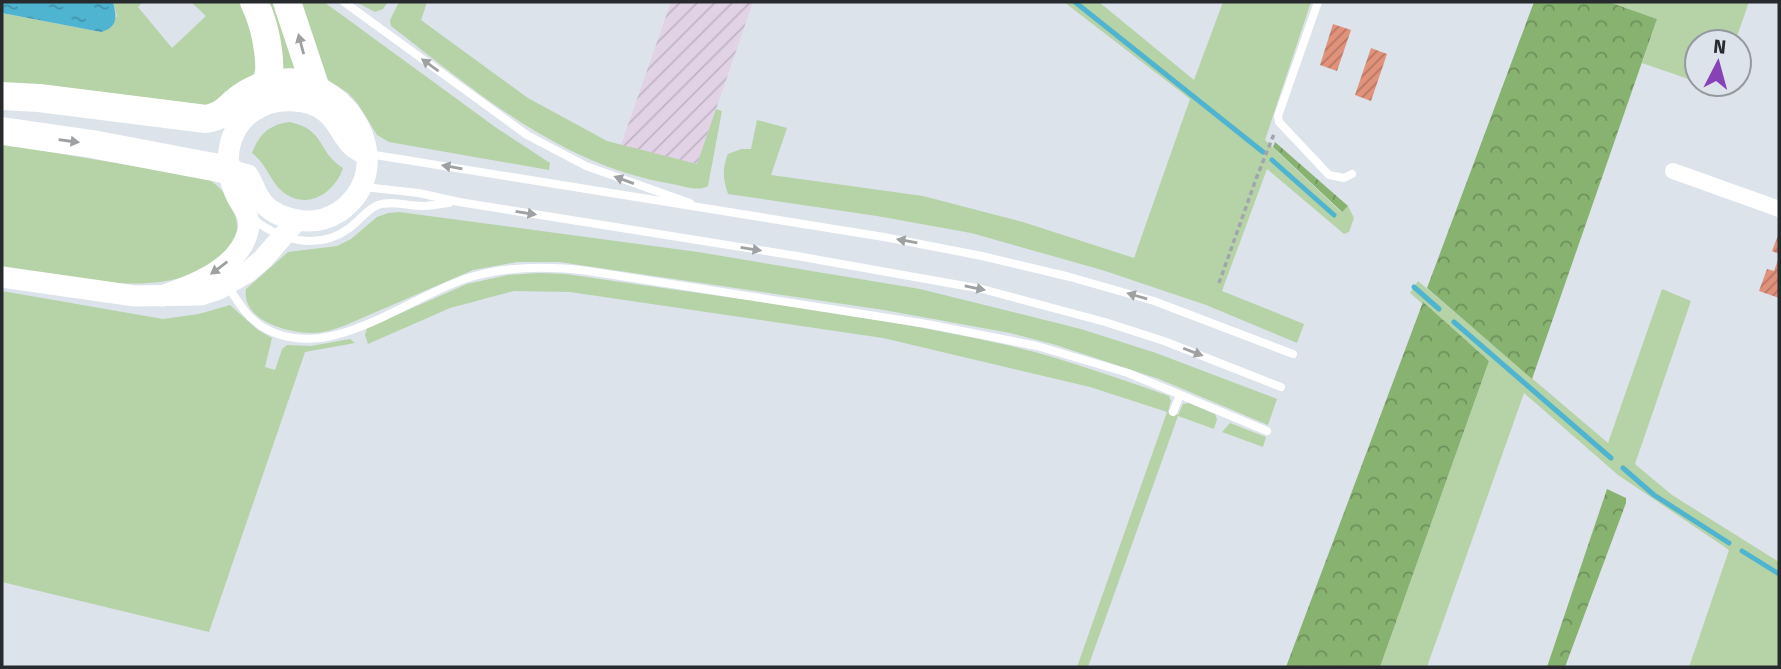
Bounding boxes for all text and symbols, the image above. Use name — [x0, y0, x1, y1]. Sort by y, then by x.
north arrow — [1683, 28, 1753, 98]
one-way arrow — [295, 33, 306, 55]
text: N — [1712, 34, 1727, 59]
one-way arrow — [421, 58, 439, 72]
one-way arrow — [58, 136, 80, 147]
one-way arrow — [441, 162, 463, 173]
one-way arrow — [614, 175, 635, 186]
one-way arrow — [515, 208, 537, 219]
one-way arrow — [896, 235, 918, 246]
one-way arrow — [740, 244, 762, 255]
one-way arrow — [211, 261, 229, 276]
one-way arrow — [964, 282, 986, 293]
one-way arrow — [1126, 291, 1147, 301]
one-way arrow — [1183, 347, 1204, 358]

